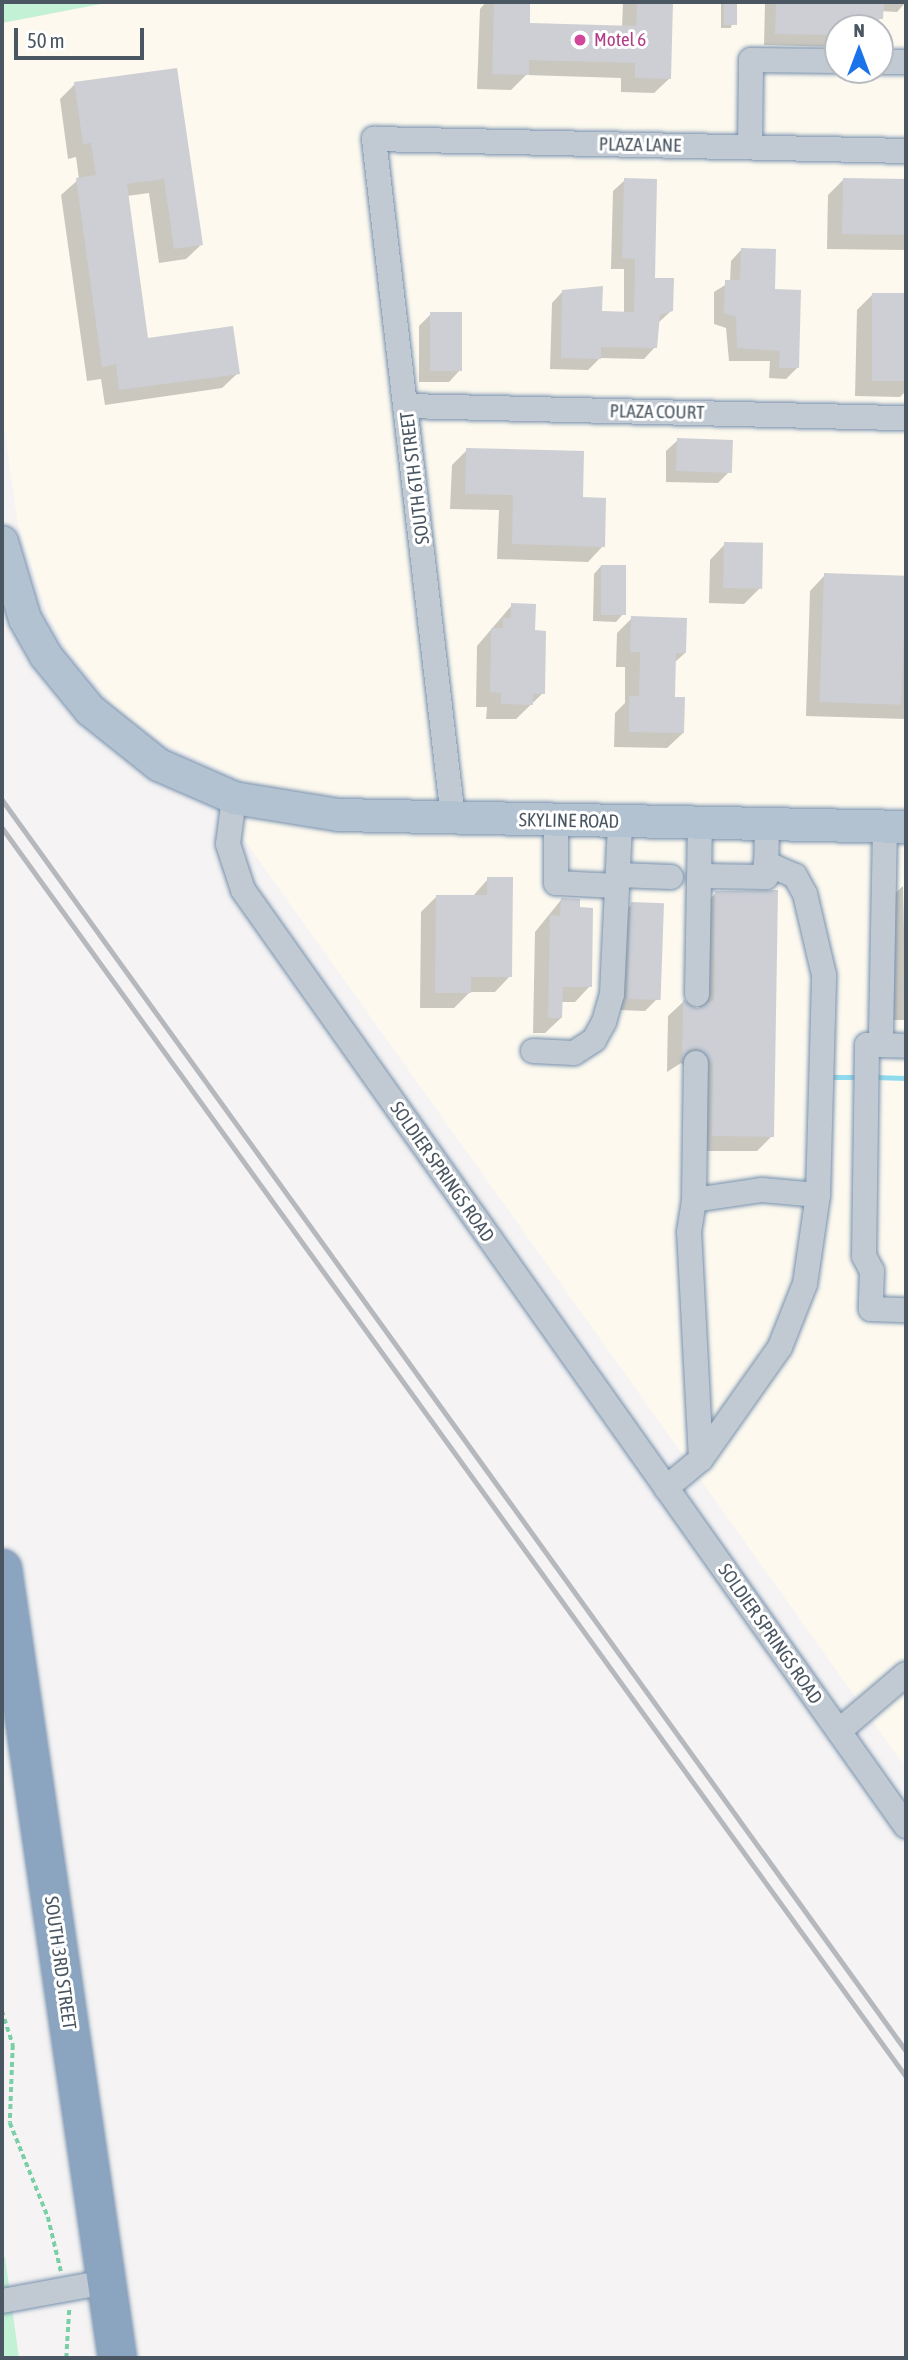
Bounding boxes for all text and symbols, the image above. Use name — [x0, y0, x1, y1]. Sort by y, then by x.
scale bar — [18, 14, 147, 58]
north arrow — [824, 14, 894, 84]
text: N — [853, 19, 865, 41]
text: 50 m — [27, 28, 65, 52]
place label: Motel 6 — [594, 29, 646, 51]
marker: Motel 6 — [572, 32, 588, 48]
street label: PLAZA LANE — [599, 133, 681, 157]
street label: PLAZA COURT — [609, 400, 705, 424]
street label: SOUTH 6TH STREET — [396, 410, 434, 546]
street label: SKYLINE ROAD — [519, 809, 619, 833]
street label: SOLDIER SPRINGS ROAD — [385, 1097, 499, 1247]
street label: SOLDIER SPRINGS ROAD — [713, 1559, 827, 1709]
street label: SOUTH 3RD STREET — [39, 1895, 81, 2031]

